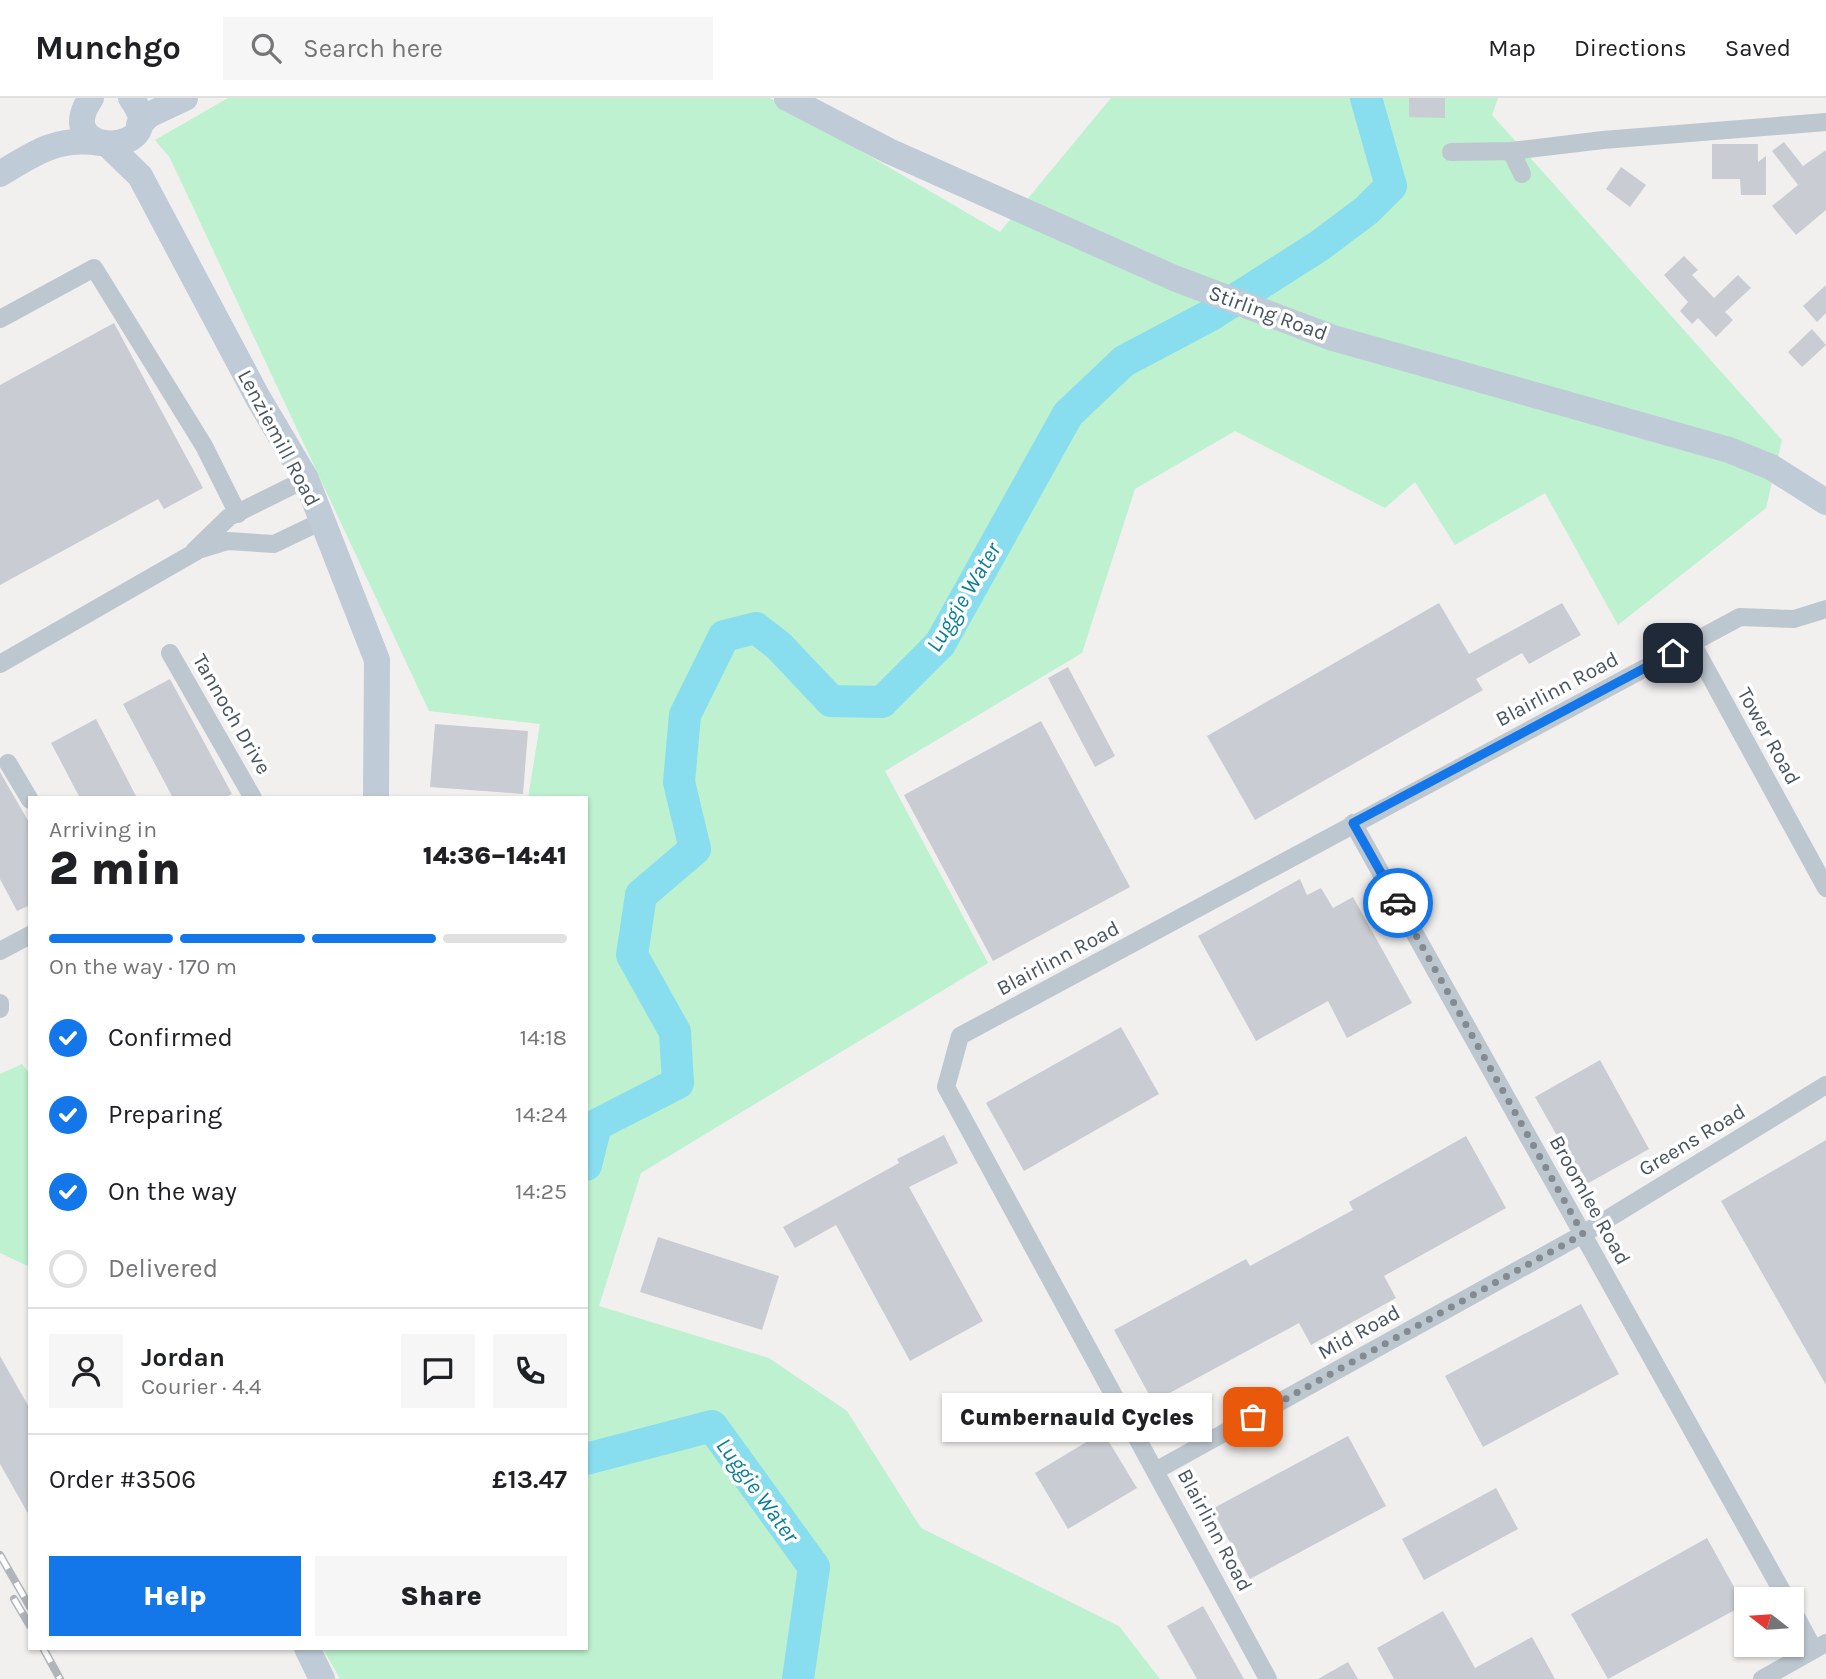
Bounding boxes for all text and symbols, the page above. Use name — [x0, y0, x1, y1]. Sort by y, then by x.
search box — [223, 17, 713, 80]
text: Munchgo — [35, 29, 181, 67]
icon: search — [247, 29, 285, 67]
text: Search here — [303, 33, 443, 64]
text: Map — [1488, 34, 1536, 62]
text: Directions — [1574, 34, 1687, 62]
text: Saved — [1725, 34, 1791, 62]
street label: Stirling Road — [1205, 280, 1331, 346]
street label: Lenziemill Road — [233, 366, 325, 510]
water label: Luggie Water — [920, 537, 1007, 657]
pin — [1643, 623, 1703, 683]
icon: home — [1654, 634, 1692, 672]
street label: Blairlinn Road — [1492, 647, 1622, 731]
street label: Tannoch Drive — [188, 650, 276, 778]
street label: Tower Road — [1733, 683, 1805, 789]
text: Arriving in — [49, 816, 157, 843]
text: 14:36–14:41 — [423, 840, 567, 871]
text: 2 min — [49, 842, 181, 896]
courier — [1363, 868, 1433, 938]
icon: car — [1379, 884, 1417, 922]
street label: Blairlinn Road — [993, 916, 1123, 1000]
text: On the way · 170 m — [49, 953, 237, 980]
icon: check — [49, 1019, 87, 1057]
text: Confirmed — [108, 1022, 233, 1053]
text: 14:18 — [520, 1024, 567, 1051]
icon: check — [49, 1096, 87, 1134]
text: Preparing — [108, 1099, 222, 1130]
street label: Greens Road — [1635, 1099, 1749, 1181]
text: 14:24 — [515, 1101, 567, 1128]
street label: Broomlee Road — [1545, 1131, 1635, 1269]
icon: check — [49, 1173, 87, 1211]
text: On the way — [108, 1176, 237, 1207]
text: 14:25 — [515, 1178, 567, 1205]
text: Delivered — [108, 1253, 218, 1284]
street label: Mid Road — [1314, 1300, 1404, 1364]
button: person — [49, 1334, 123, 1408]
button: chat — [401, 1334, 475, 1408]
button: phone — [493, 1334, 567, 1408]
text: Jordan — [141, 1342, 225, 1373]
text: Courier · 4.4 — [141, 1373, 262, 1400]
pin — [1223, 1387, 1283, 1447]
callout: Cumbernauld Cycles — [942, 1392, 1211, 1442]
icon: bag — [1234, 1398, 1272, 1436]
text: Cumbernauld Cycles — [960, 1404, 1194, 1431]
water label: Luggie Water — [711, 1433, 805, 1549]
text: Order #3506 — [49, 1464, 196, 1495]
text: £13.47 — [492, 1464, 567, 1495]
street label: Blairlinn Road — [1173, 1465, 1257, 1595]
button: Help — [49, 1556, 301, 1636]
button: Share — [315, 1556, 567, 1636]
north arrow — [1734, 1587, 1804, 1657]
map controls — [1734, 1587, 1804, 1657]

